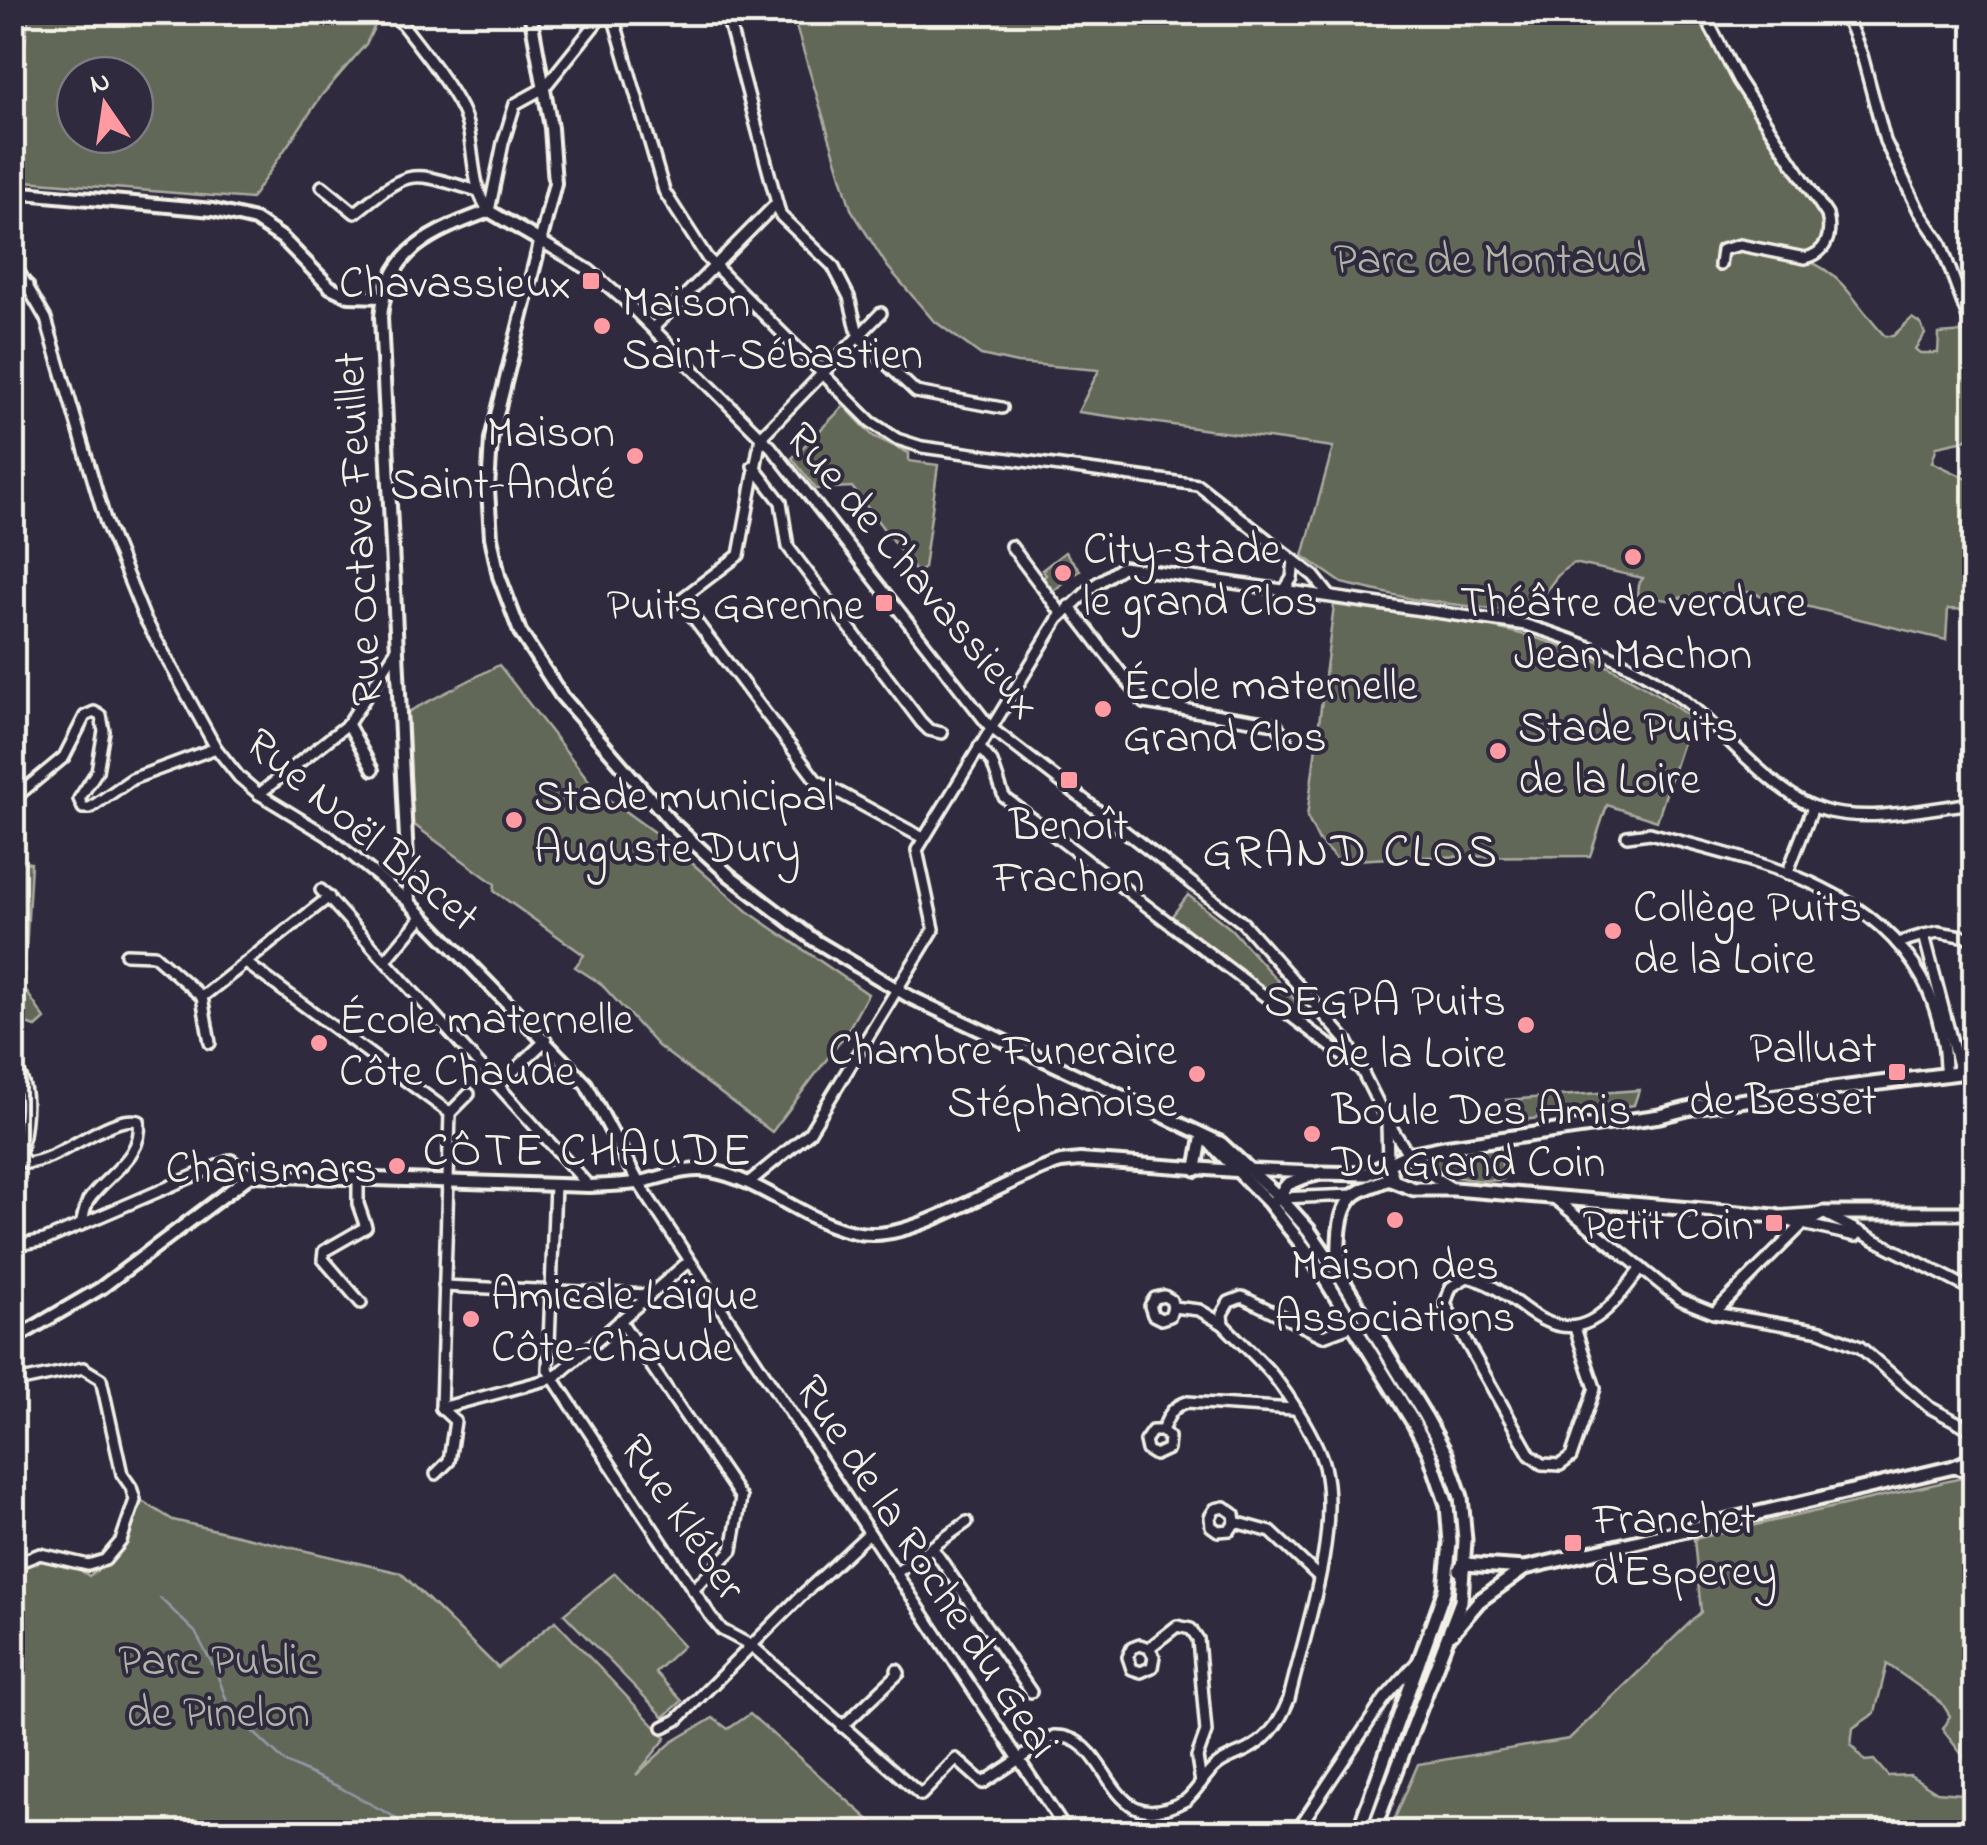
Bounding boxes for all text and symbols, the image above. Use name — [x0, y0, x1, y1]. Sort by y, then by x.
north arrow — [55, 55, 155, 155]
text: N — [86, 62, 114, 106]
park label: Parc de Montaud — [1334, 229, 1646, 295]
place label: Chavassieux — [339, 253, 571, 319]
marker: Chavassieux — [580, 270, 602, 292]
place label: Maison Saint-Sébastien — [622, 272, 923, 390]
marker: Maison Saint-Sébastien — [591, 315, 613, 337]
street label: Rue Octave Feuillet — [319, 350, 403, 707]
place label: Maison Saint-André — [390, 402, 616, 520]
street label: Rue de Chavassieux — [767, 409, 1056, 735]
marker: Maison Saint-André — [624, 445, 646, 467]
place label: City-stade le grand Clos — [1083, 519, 1318, 638]
marker: Théâtre de verdure Jean Machon — [1622, 546, 1644, 568]
marker: City-stade le grand Clos — [1052, 562, 1074, 584]
place label: Théâtre de verdure Jean Machon — [1460, 572, 1807, 690]
place label: Puits Garenne — [607, 575, 865, 641]
marker: Puits Garenne — [873, 592, 895, 614]
place label: École maternelle Grand Clos — [1123, 655, 1418, 773]
place label: Stade Puits de la Loire — [1518, 697, 1738, 815]
marker: École maternelle Grand Clos — [1092, 698, 1114, 720]
street label: Rue Noël Blacet — [229, 714, 493, 950]
marker: Stade Puits de la Loire — [1487, 740, 1509, 762]
place label: Stade municipal Auguste Dury — [534, 766, 834, 885]
marker: Benoît Frachon — [1058, 769, 1080, 791]
place label: Benoît Frachon — [993, 795, 1144, 913]
marker: Stade municipal Auguste Dury — [503, 809, 525, 831]
district label: GRAND CLOS — [1202, 819, 1500, 889]
place label: Collège Puits de la Loire — [1633, 877, 1862, 995]
marker: Collège Puits de la Loire — [1602, 920, 1624, 942]
place label: SEGPA Puits de la Loire — [1264, 971, 1507, 1089]
place label: École maternelle Côte Chaude — [339, 989, 634, 1107]
marker: SEGPA Puits de la Loire — [1515, 1014, 1537, 1036]
place label: Palluat de Besset — [1689, 1018, 1877, 1136]
place label: Chambre Funeraire Stéphanoise — [828, 1020, 1178, 1138]
marker: École maternelle Côte Chaude — [308, 1032, 330, 1054]
marker: Palluat de Besset — [1886, 1061, 1908, 1083]
marker: Chambre Funeraire Stéphanoise — [1186, 1063, 1208, 1085]
place label: Boule Des Amis Du Grand Coin — [1331, 1080, 1631, 1198]
district label: CÔTE CHAUDE — [422, 1118, 754, 1188]
marker: Boule Des Amis Du Grand Coin — [1301, 1123, 1323, 1145]
place label: Charismars — [166, 1138, 377, 1204]
marker: Charismars — [386, 1155, 408, 1177]
place label: Petit Coin — [1583, 1195, 1754, 1261]
marker: Maison des Associations — [1384, 1209, 1406, 1231]
marker: Petit Coin — [1763, 1212, 1785, 1234]
place label: Maison des Associations — [1274, 1235, 1516, 1353]
place label: Amicale Laïque Côte-Chaude — [491, 1265, 759, 1383]
marker: Amicale Laïque Côte-Chaude — [460, 1308, 482, 1330]
street label: Rue de la Roche du Geai — [776, 1363, 1074, 1773]
street label: Rue Kléber — [601, 1422, 761, 1616]
place label: Franchet d'Esperey — [1592, 1489, 1777, 1607]
marker: Franchet d'Esperey — [1562, 1532, 1584, 1554]
park label: Parc Public de Pinelon — [118, 1630, 318, 1748]

